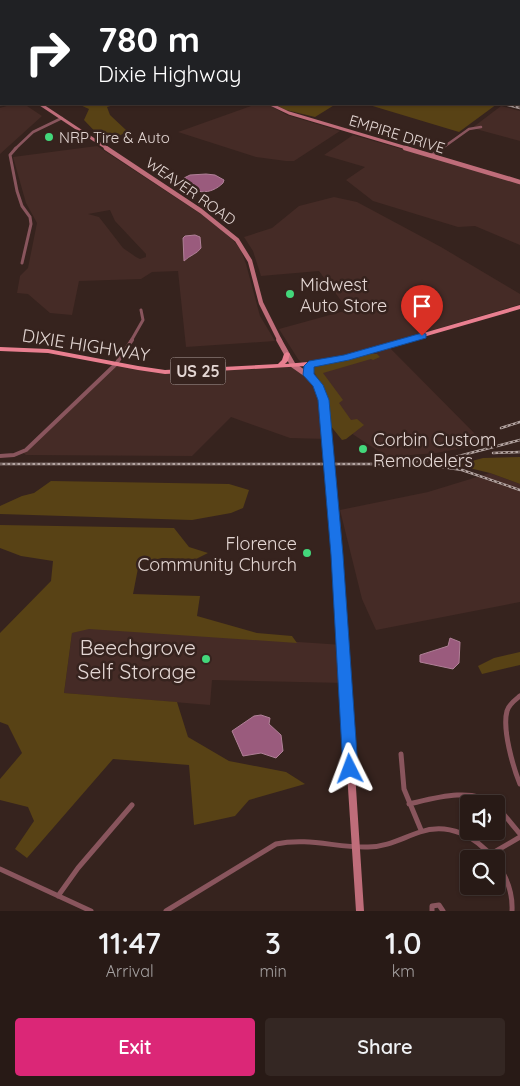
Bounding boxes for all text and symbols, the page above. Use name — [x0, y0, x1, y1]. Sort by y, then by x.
text: 780 m — [98, 17, 200, 61]
icon: right — [15, 20, 80, 85]
text: Dixie Highway — [98, 60, 242, 88]
street label: EMPIRE DRIVE — [347, 110, 447, 158]
place label: NRP Tire & Auto — [59, 128, 170, 147]
marker: NRP Tire & Auto — [43, 131, 55, 143]
street label: WEAVER ROAD — [142, 153, 240, 229]
place label: Midwest Auto Store — [300, 273, 387, 317]
pin — [401, 285, 443, 336]
marker: Midwest Auto Store — [284, 288, 296, 300]
icon: arrive — [408, 292, 436, 320]
street label: DIXIE HIGHWAY — [21, 324, 151, 366]
road number: US 25 — [170, 358, 226, 384]
place label: Corbin Custom Remodelers — [373, 428, 496, 472]
marker: Corbin Custom Remodelers — [357, 443, 369, 455]
place label: Florence Community Church — [138, 532, 297, 576]
marker: Florence Community Church — [301, 547, 313, 559]
place label: Beechgrove Self Storage — [78, 634, 196, 684]
marker: Beechgrove Self Storage — [200, 653, 212, 665]
position arrow — [323, 742, 375, 794]
map controls — [460, 795, 505, 895]
button: sound — [460, 795, 505, 840]
button: search — [460, 850, 505, 895]
text: 11:47 — [98, 924, 161, 962]
text: 3 — [265, 924, 281, 962]
text: 1.0 — [385, 924, 422, 962]
text: Arrival — [106, 961, 154, 981]
text: min — [259, 961, 287, 981]
text: km — [392, 961, 415, 981]
button: Exit — [15, 1018, 255, 1076]
button: Share — [265, 1018, 505, 1076]

